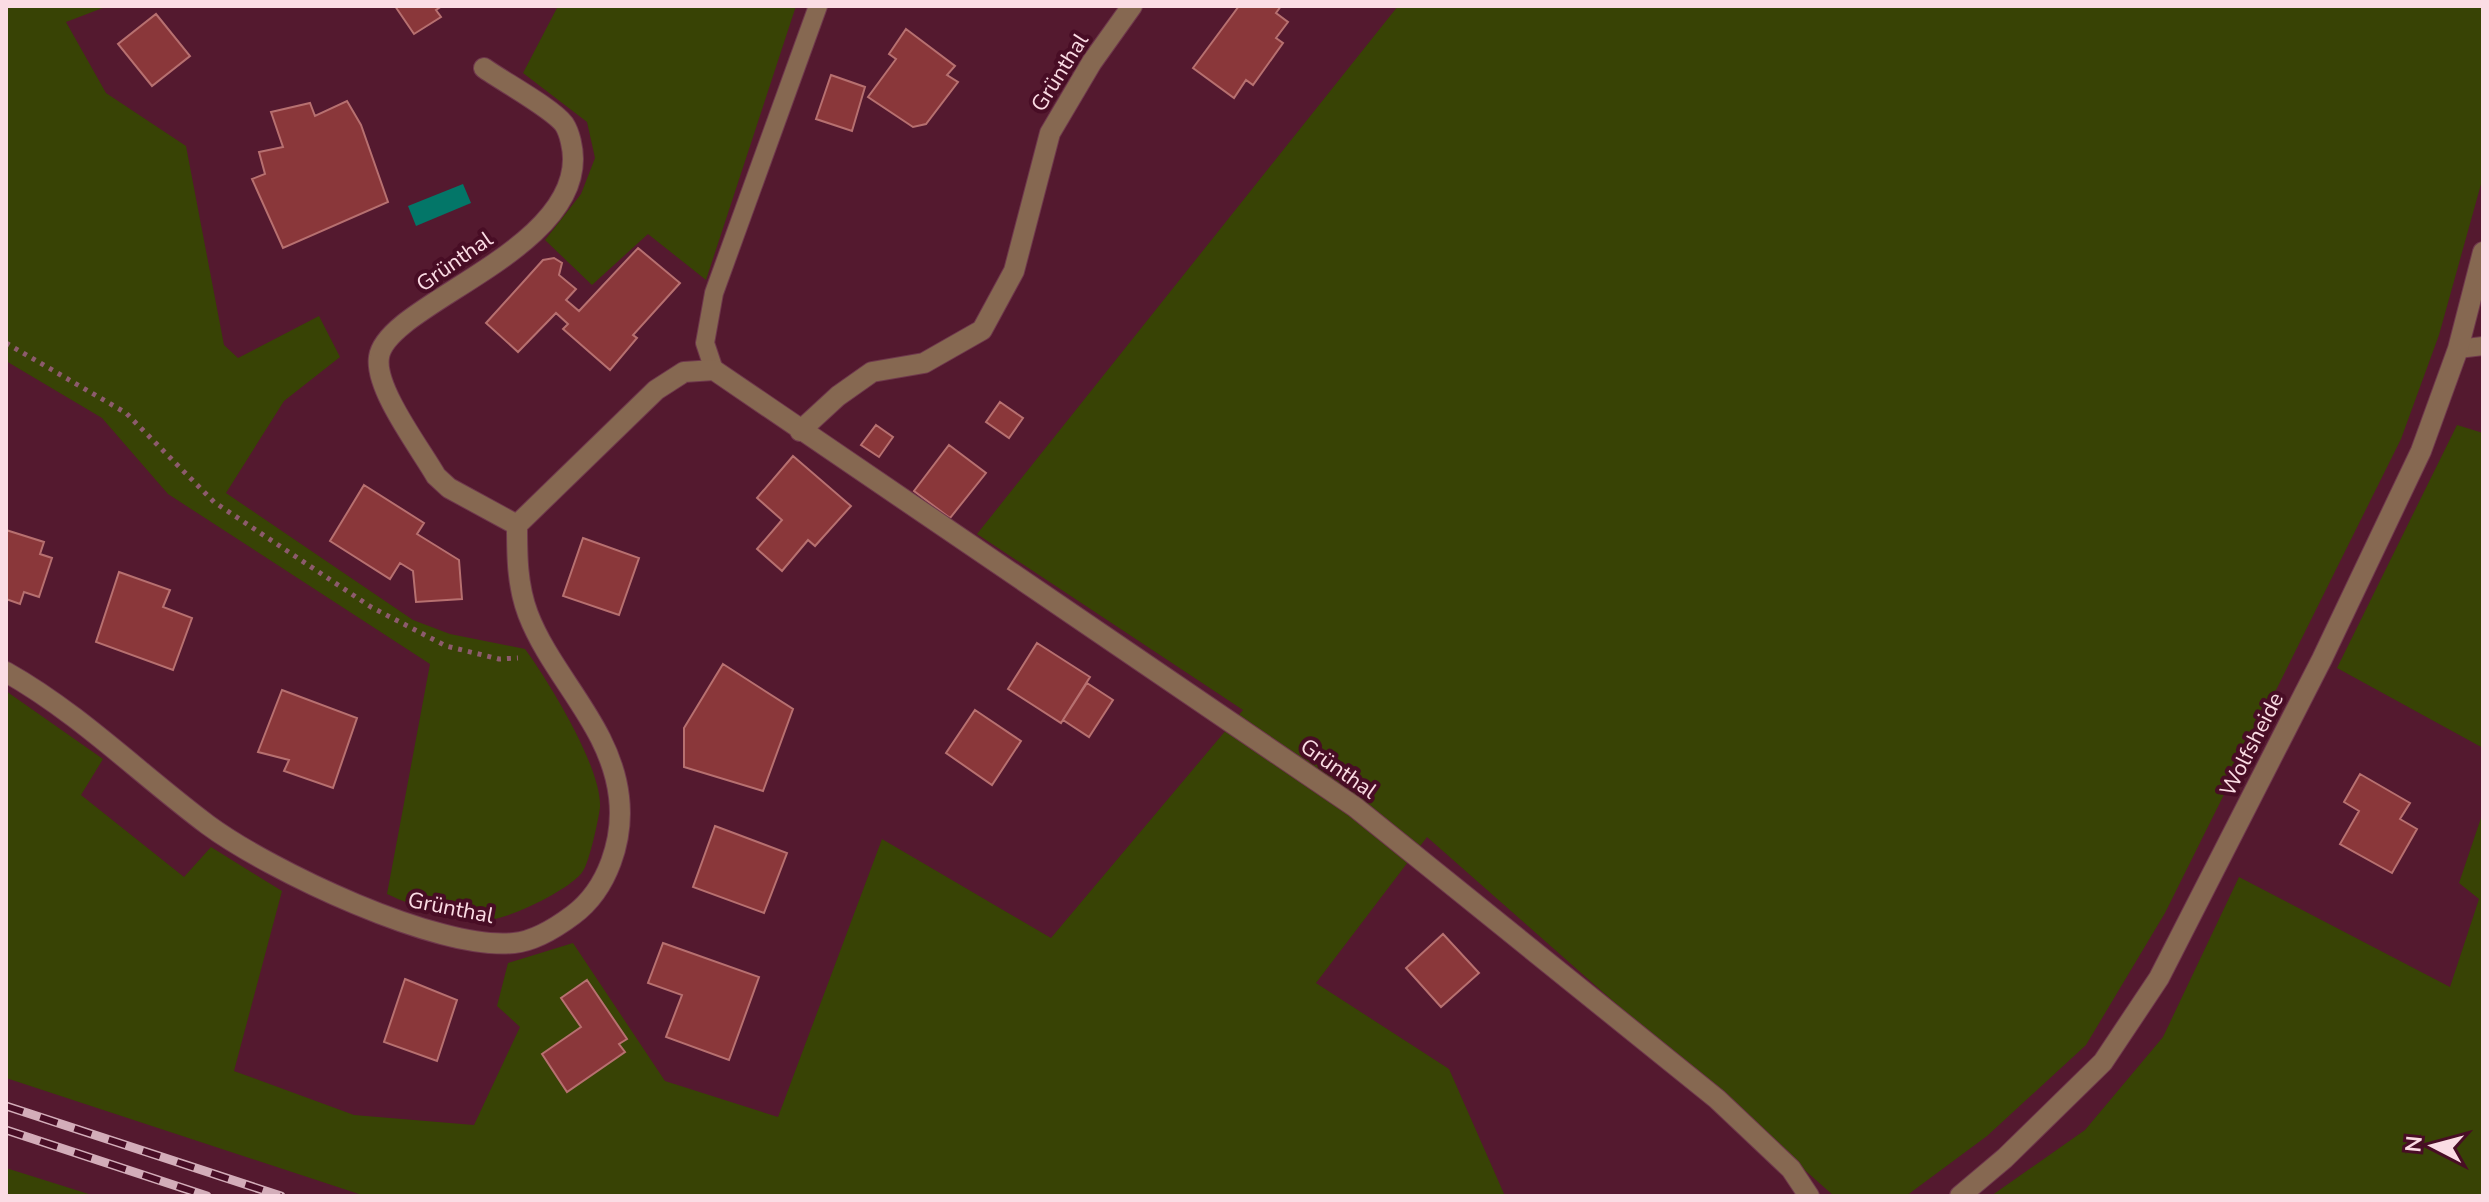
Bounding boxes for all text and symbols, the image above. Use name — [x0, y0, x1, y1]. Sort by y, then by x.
street label: Grünthal — [1024, 27, 1096, 117]
street label: Grünthal — [410, 224, 499, 299]
street label: Wolfsheide — [2213, 687, 2291, 802]
street label: Grünthal — [1294, 732, 1383, 806]
street label: Grünthal — [405, 885, 497, 931]
north arrow — [2393, 1106, 2473, 1186]
text: N — [2398, 1134, 2430, 1154]

